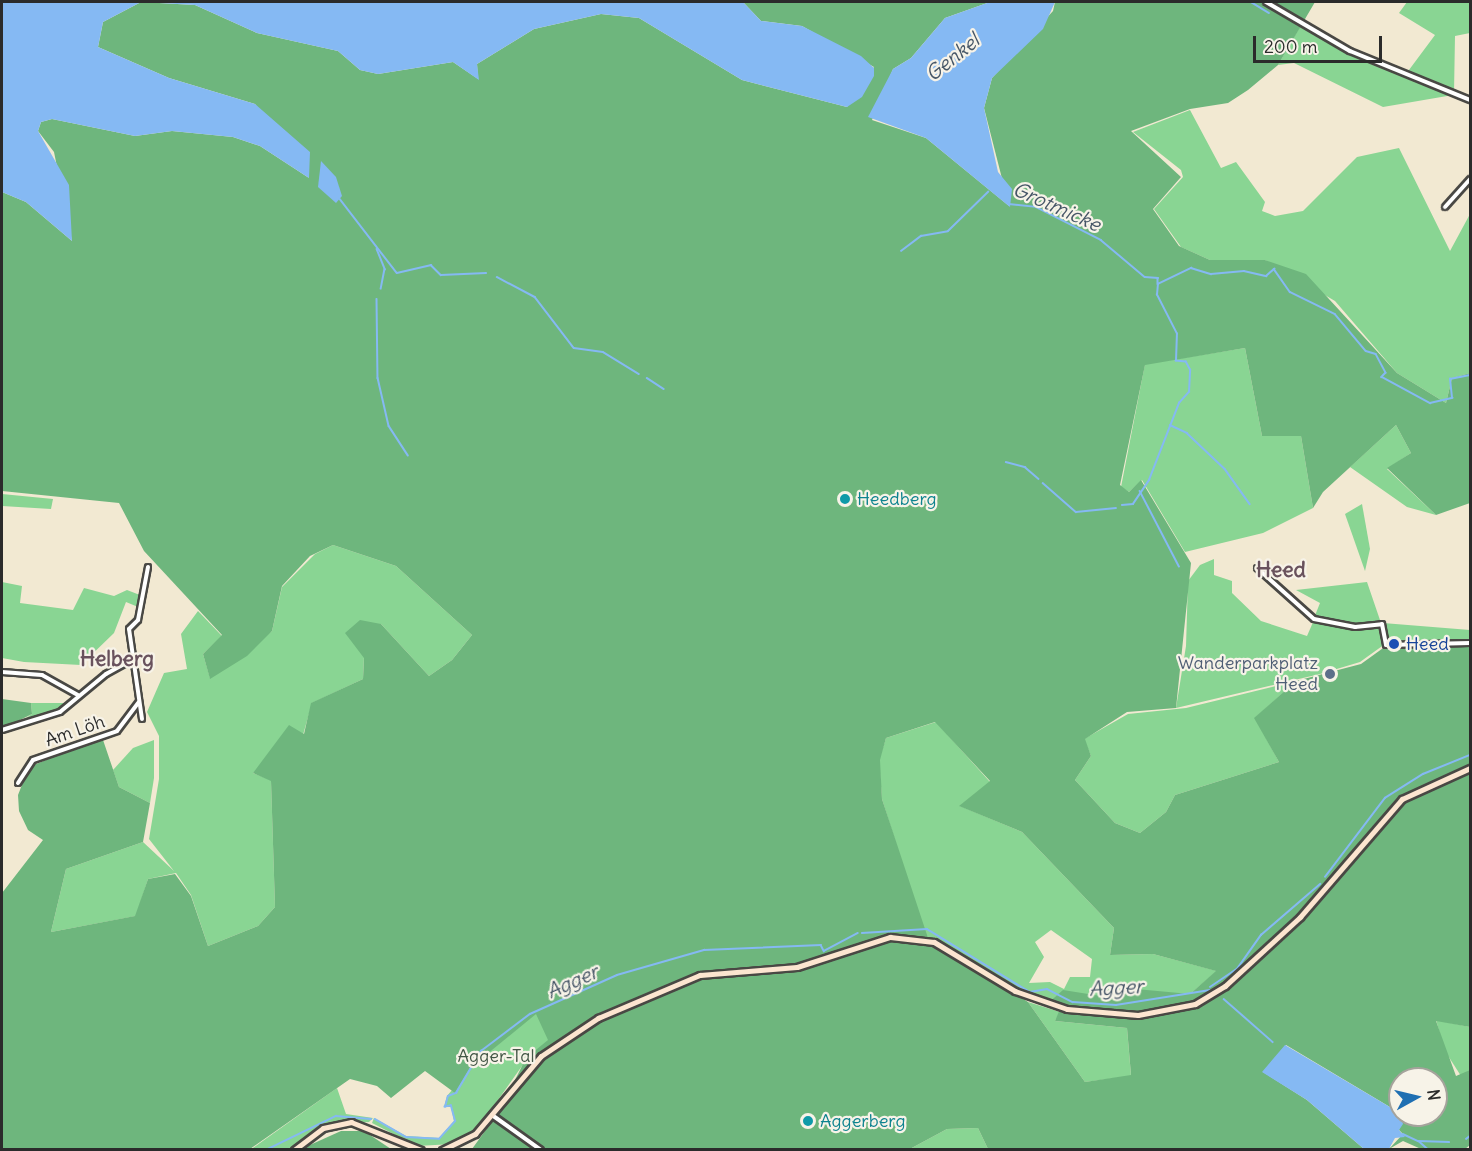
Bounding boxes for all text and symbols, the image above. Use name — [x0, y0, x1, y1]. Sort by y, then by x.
scale bar — [1256, 24, 1385, 62]
water label: Genkel — [920, 28, 984, 86]
text: 200 m — [1264, 35, 1318, 58]
water label: Grotmicke — [1010, 176, 1104, 236]
place label: Heedberg — [857, 488, 937, 510]
marker: Heedberg — [838, 492, 852, 506]
district label: Heed — [1256, 557, 1306, 583]
place label: Heed — [1406, 633, 1449, 655]
marker: Heed — [1387, 637, 1401, 651]
district label: Helberg — [80, 646, 154, 672]
place label: Wanderparkplatz Heed — [1178, 653, 1318, 696]
marker: Wanderparkplatz Heed — [1323, 667, 1337, 681]
street label: Am Löh — [42, 711, 108, 751]
water label: Agger — [542, 959, 602, 1003]
water label: Agger — [1088, 974, 1144, 1000]
park label: Agger-Tal — [458, 1045, 534, 1067]
north arrow — [1388, 1067, 1448, 1127]
text: N — [1423, 1088, 1445, 1102]
place label: Aggerberg — [820, 1110, 906, 1132]
marker: Aggerberg — [801, 1114, 815, 1128]

